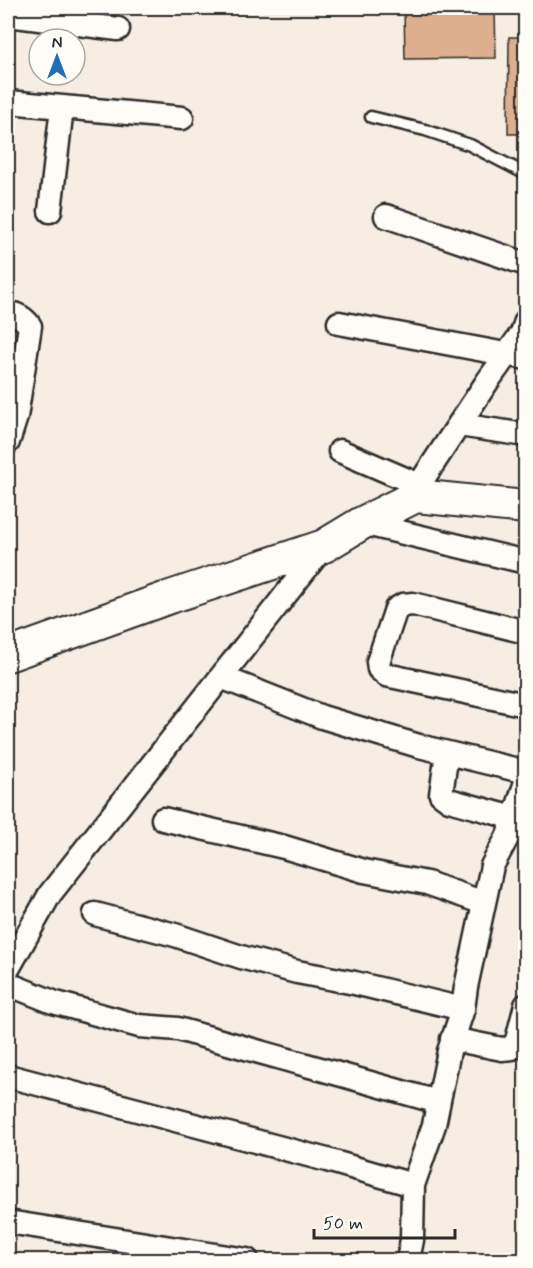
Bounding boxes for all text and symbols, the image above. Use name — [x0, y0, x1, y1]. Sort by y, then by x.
north arrow — [27, 27, 87, 87]
text: N — [52, 33, 62, 54]
scale bar — [314, 1202, 455, 1240]
text: 50 m — [323, 1212, 363, 1236]

